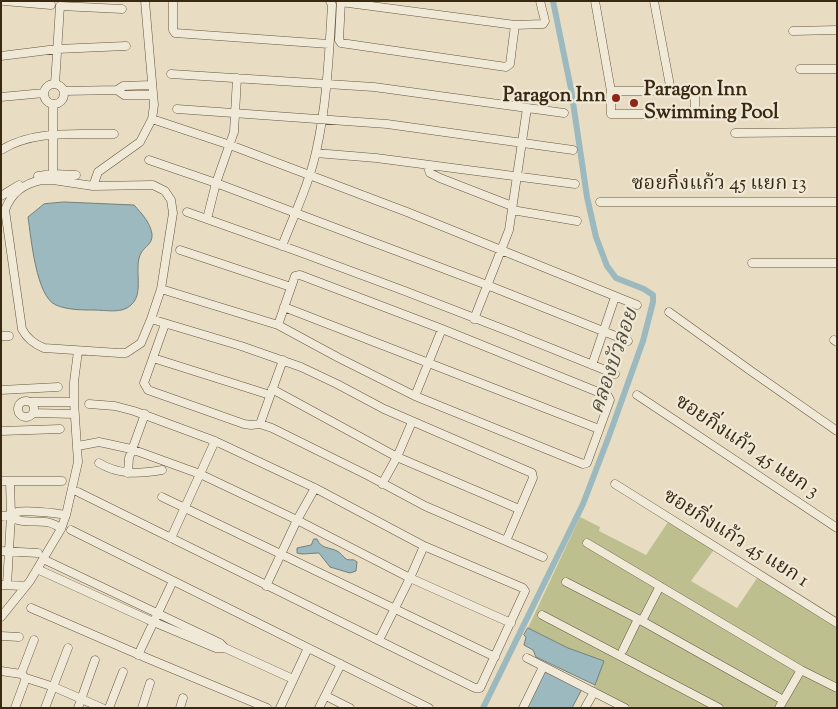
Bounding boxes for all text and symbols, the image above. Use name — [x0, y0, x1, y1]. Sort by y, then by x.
place label: Paragon Inn Swimming Pool — [644, 80, 779, 127]
place label: Paragon Inn — [503, 86, 606, 110]
marker: Paragon Inn — [610, 92, 622, 104]
marker: Paragon Inn Swimming Pool — [628, 97, 640, 109]
street label: ซอยกิ่งแก้ว 45 แยก 13 — [631, 174, 807, 198]
water label: คลองบัวลอย — [586, 306, 646, 418]
street label: ซอยกิ่งแก้ว 45 แยก 3 — [669, 391, 823, 505]
street label: ซอยกิ่งแก้ว 45 แยก 1 — [658, 486, 812, 594]

